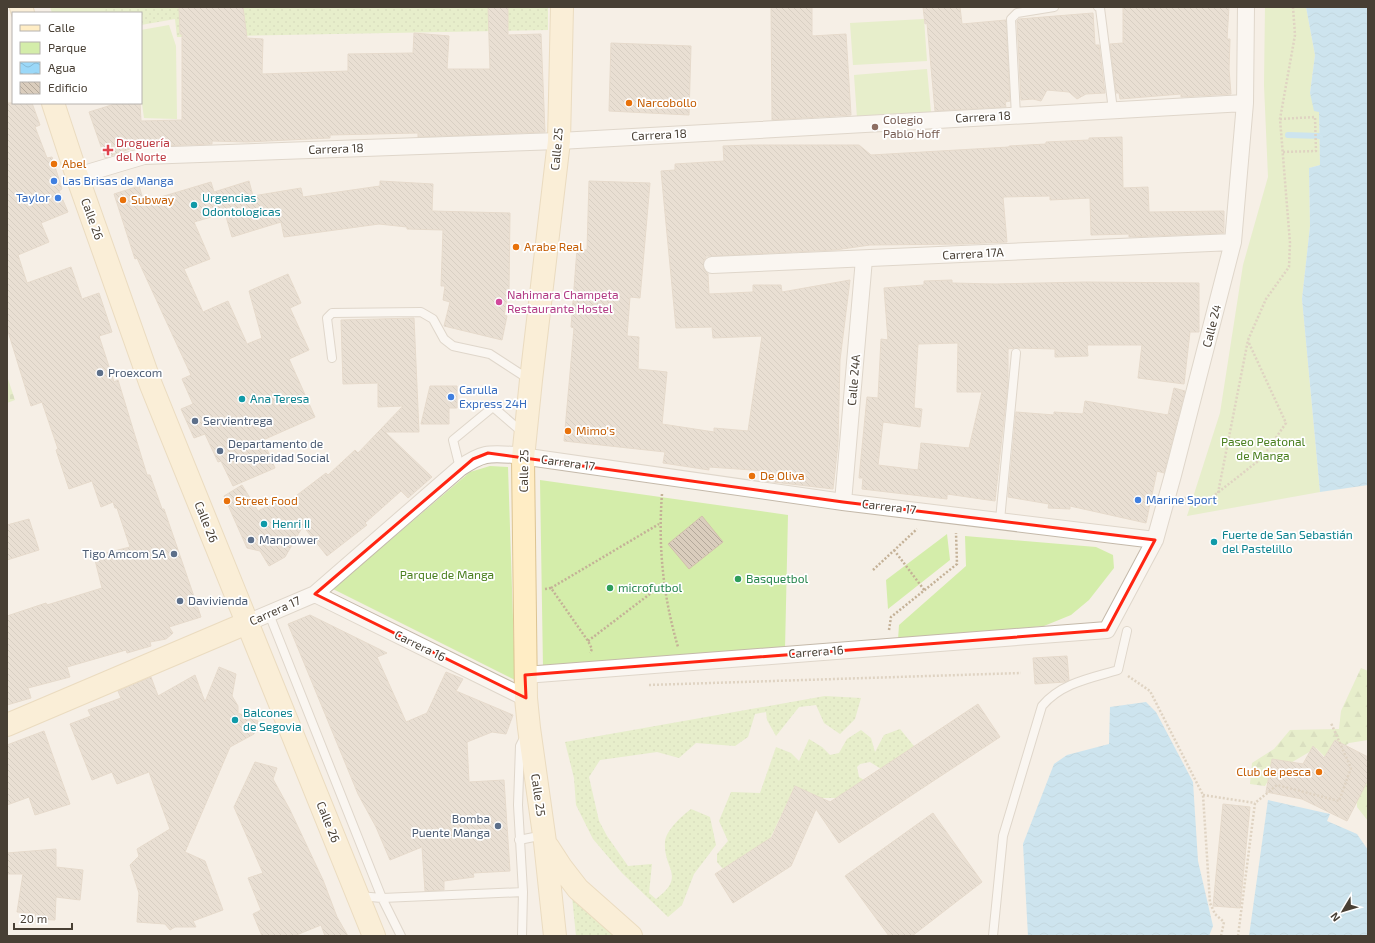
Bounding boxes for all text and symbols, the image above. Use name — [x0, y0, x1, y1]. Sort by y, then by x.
legend — [12, 12, 142, 104]
text: Calle — [48, 20, 75, 34]
text: Parque — [48, 40, 86, 54]
text: Agua — [48, 60, 76, 74]
text: Edificio — [48, 80, 88, 94]
place label: Narcobollo — [637, 95, 697, 109]
marker: Narcobollo — [624, 98, 634, 108]
street label: Carrera 18 — [955, 108, 1011, 124]
place label: Colegio Pablo Hoff — [883, 112, 940, 140]
marker: Colegio Pablo Hoff — [870, 122, 880, 132]
street label: Carrera 18 — [631, 126, 687, 142]
street label: Calle 25 — [547, 127, 565, 171]
place label: Droguería del Norte — [116, 135, 170, 163]
street label: Carrera 18 — [308, 140, 364, 156]
marker: Droguería del Norte — [103, 145, 113, 155]
place label: Abel — [62, 156, 87, 170]
marker: Abel — [49, 159, 59, 169]
place label: Las Brisas de Manga — [62, 173, 174, 187]
marker: Las Brisas de Manga — [49, 176, 59, 186]
place label: Taylor — [16, 190, 50, 204]
place label: Urgencias Odontologicas — [202, 190, 281, 218]
place label: Subway — [131, 192, 175, 206]
marker: Taylor — [53, 193, 63, 203]
marker: Subway — [118, 195, 128, 205]
street label: Calle 26 — [79, 196, 107, 242]
marker: Urgencias Odontologicas — [189, 200, 199, 210]
place label: Arabe Real — [524, 239, 583, 253]
marker: Arabe Real — [511, 242, 521, 252]
street label: Carrera 17A — [942, 244, 1004, 262]
place label: Nahimara Champeta Restaurante Hostel — [507, 287, 619, 315]
marker: Nahimara Champeta Restaurante Hostel — [494, 297, 504, 307]
street label: Calle 24 — [1199, 303, 1223, 349]
street label: Calle 24A — [844, 353, 862, 406]
place label: Proexcom — [108, 365, 162, 379]
marker: Proexcom — [95, 368, 105, 378]
place label: Carulla Express 24H — [459, 382, 527, 410]
place label: Ana Teresa — [250, 391, 309, 405]
marker: Carulla Express 24H — [446, 392, 456, 402]
marker: Ana Teresa — [237, 394, 247, 404]
place label: Servientrega — [203, 413, 273, 427]
marker: Servientrega — [190, 416, 200, 426]
place label: Mimo's — [576, 423, 615, 437]
marker: Mimo's — [563, 426, 573, 436]
park label: Paseo Peatonal de Manga — [1221, 434, 1306, 462]
place label: Departamento de Prosperidad Social — [228, 436, 330, 464]
marker: Departamento de Prosperidad Social — [215, 446, 225, 456]
street label: Calle 25 — [516, 449, 530, 493]
street label: Carrera 17 — [540, 451, 596, 473]
place label: De Oliva — [760, 468, 805, 482]
marker: De Oliva — [747, 471, 757, 481]
place label: Marine Sport — [1146, 492, 1217, 506]
place label: Street Food — [235, 493, 298, 507]
marker: Marine Sport — [1133, 495, 1143, 505]
marker: Street Food — [222, 496, 232, 506]
street label: Carrera 17 — [861, 496, 917, 516]
street label: Calle 26 — [192, 499, 222, 544]
place label: Henri II — [272, 516, 310, 530]
marker: Henri II — [259, 519, 269, 529]
place label: Fuerte de San Sebastián del Pastelillo — [1222, 527, 1353, 555]
place label: Manpower — [259, 532, 318, 546]
marker: Manpower — [246, 535, 256, 545]
marker: Fuerte de San Sebastián del Pastelillo — [1209, 537, 1219, 547]
place label: Tigo Amcom SA — [82, 546, 167, 560]
marker: Tigo Amcom SA — [169, 549, 179, 559]
park label: Parque de Manga — [400, 567, 494, 581]
place label: Basquetbol — [746, 571, 808, 585]
marker: Basquetbol — [733, 574, 743, 584]
place label: microfutbol — [618, 580, 682, 594]
marker: microfutbol — [605, 583, 615, 593]
place label: Davivienda — [188, 593, 248, 607]
street label: Carrera 17 — [247, 593, 302, 628]
marker: Davivienda — [175, 596, 185, 606]
street label: Carrera 16 — [393, 627, 448, 664]
street label: Carrera 16 — [788, 642, 844, 660]
place label: Balcones de Segovia — [243, 705, 302, 733]
marker: Balcones de Segovia — [230, 715, 240, 725]
place label: Club de pesca — [1236, 764, 1311, 778]
marker: Club de pesca — [1314, 767, 1324, 777]
street label: Calle 25 — [529, 773, 549, 817]
street label: Calle 26 — [314, 799, 344, 844]
place label: Bomba Puente Manga — [412, 811, 490, 839]
marker: Bomba Puente Manga — [493, 821, 503, 831]
north arrow — [1323, 891, 1363, 931]
scale bar — [14, 905, 72, 931]
text: N — [1327, 910, 1342, 925]
text: 20 m — [20, 911, 47, 925]

